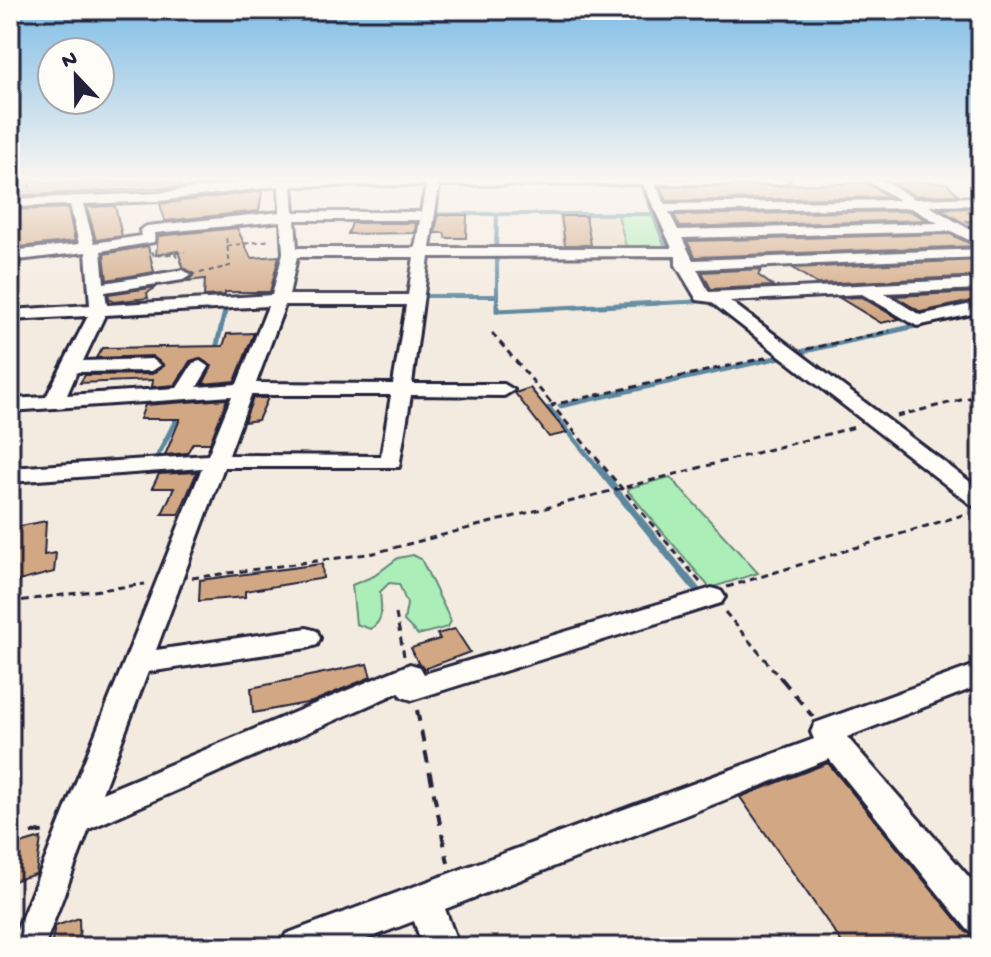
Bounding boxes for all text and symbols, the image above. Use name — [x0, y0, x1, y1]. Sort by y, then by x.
north arrow — [36, 36, 116, 116]
text: N — [58, 46, 82, 76]

